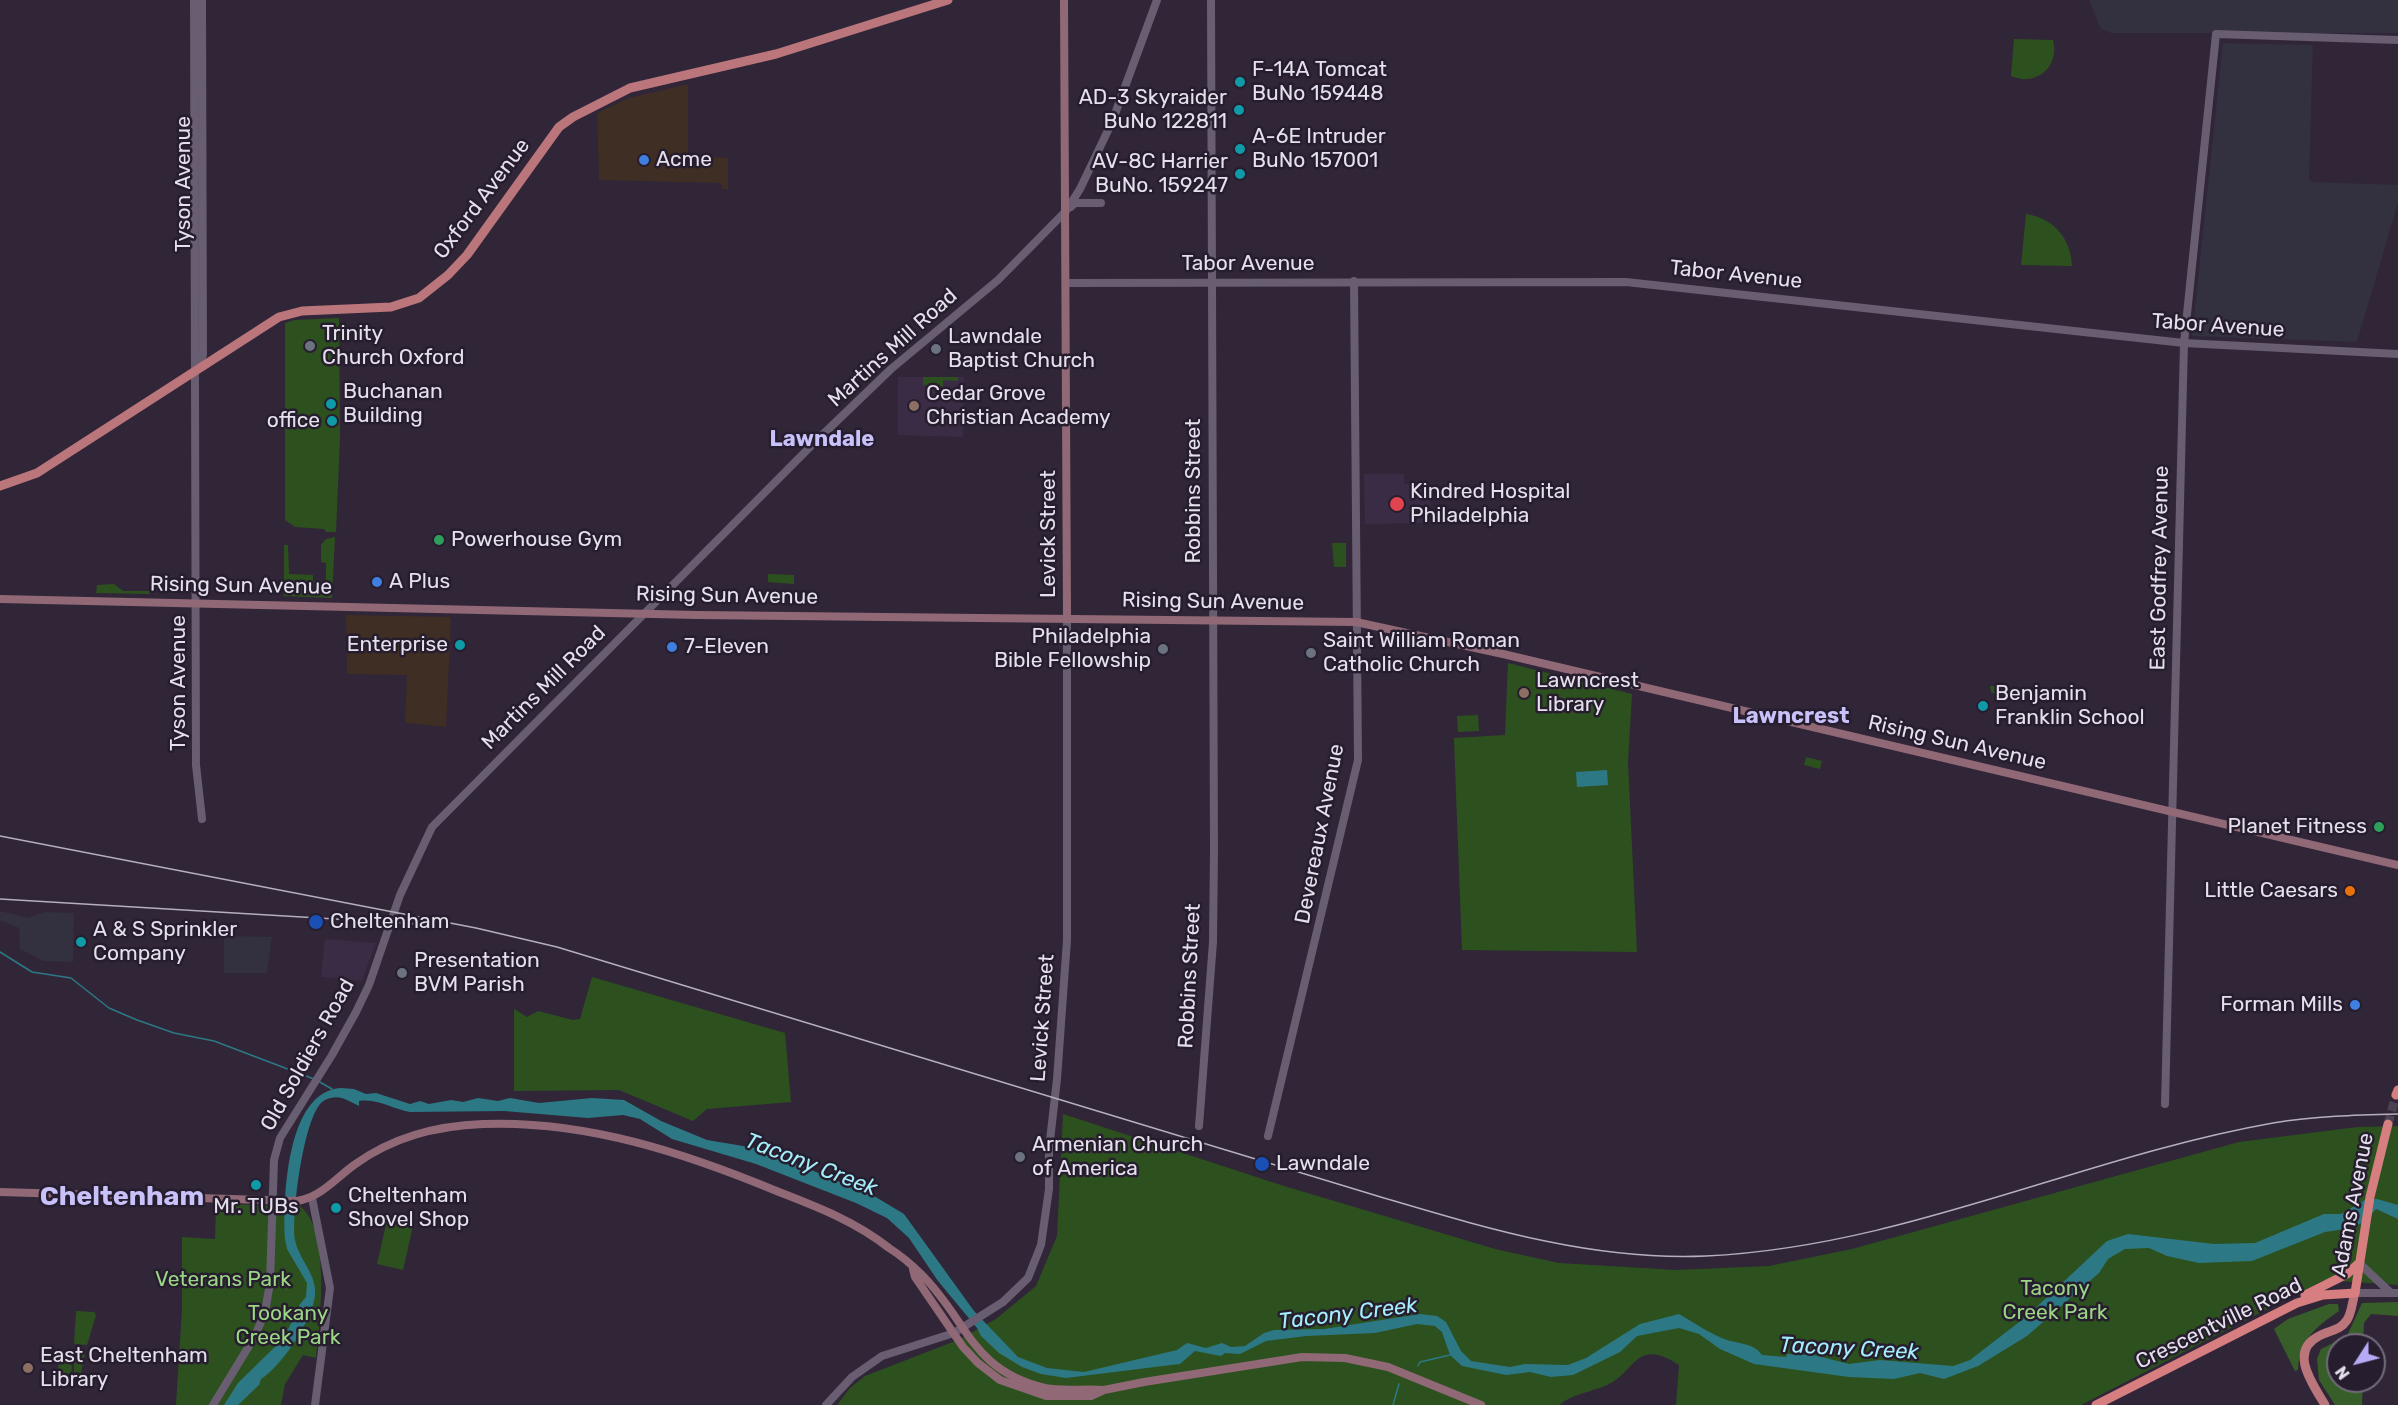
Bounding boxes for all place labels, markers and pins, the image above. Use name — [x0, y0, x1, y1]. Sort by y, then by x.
place label: F-14A Tomcat BuNo 159448 — [1252, 57, 1387, 107]
marker: F-14A Tomcat BuNo 159448 — [1233, 75, 1247, 89]
place label: AD-3 Skyraider BuNo 122811 — [1079, 85, 1227, 135]
marker: AD-3 Skyraider BuNo 122811 — [1232, 103, 1246, 117]
place label: A-6E Intruder BuNo 157001 — [1252, 124, 1386, 174]
marker: A-6E Intruder BuNo 157001 — [1233, 142, 1247, 156]
place label: Acme — [656, 147, 712, 173]
place label: AV-8C Harrier BuNo. 159247 — [1092, 149, 1228, 199]
marker: Acme — [637, 153, 651, 167]
marker: AV-8C Harrier BuNo. 159247 — [1233, 167, 1247, 181]
place label: Trinity Church Oxford — [322, 321, 464, 371]
place label: Lawndale Baptist Church — [948, 324, 1095, 374]
marker: Trinity Church Oxford — [303, 339, 317, 353]
marker: Lawndale Baptist Church — [929, 342, 943, 356]
place label: Buchanan Building — [343, 379, 443, 429]
place label: Cedar Grove Christian Academy — [926, 381, 1111, 431]
marker: Buchanan Building — [324, 397, 338, 411]
marker: Cedar Grove Christian Academy — [907, 399, 921, 413]
place label: office — [267, 408, 320, 434]
marker: office — [325, 414, 339, 428]
place label: Kindred Hospital Philadelphia — [1410, 479, 1570, 529]
marker: Kindred Hospital Philadelphia — [1388, 495, 1406, 513]
place label: Powerhouse Gym — [451, 527, 622, 553]
marker: Powerhouse Gym — [432, 533, 446, 547]
place label: A Plus — [389, 569, 450, 595]
marker: A Plus — [370, 575, 384, 589]
place label: Philadelphia Bible Fellowship — [994, 624, 1151, 674]
place label: Saint William Roman Catholic Church — [1323, 628, 1520, 678]
place label: Enterprise — [347, 632, 448, 658]
place label: 7-Eleven — [684, 634, 769, 660]
marker: Enterprise — [453, 638, 467, 652]
marker: 7-Eleven — [665, 640, 679, 654]
marker: Philadelphia Bible Fellowship — [1156, 642, 1170, 656]
marker: Saint William Roman Catholic Church — [1304, 646, 1318, 660]
place label: Lawncrest Library — [1536, 668, 1639, 718]
place label: Benjamin Franklin School — [1995, 681, 2145, 731]
marker: Lawncrest Library — [1517, 686, 1531, 700]
marker: Benjamin Franklin School — [1976, 699, 1990, 713]
place label: Planet Fitness — [2228, 814, 2367, 840]
marker: Planet Fitness — [2372, 820, 2386, 834]
place label: Little Caesars — [2204, 878, 2338, 904]
marker: Little Caesars — [2343, 884, 2357, 898]
place label: Cheltenham — [330, 909, 449, 935]
marker: Cheltenham — [307, 913, 325, 931]
place label: A & S Sprinkler Company — [93, 917, 237, 967]
marker: A & S Sprinkler Company — [74, 935, 88, 949]
place label: Presentation BVM Parish — [414, 948, 540, 998]
marker: Presentation BVM Parish — [395, 966, 409, 980]
place label: Forman Mills — [2220, 992, 2343, 1018]
marker: Forman Mills — [2348, 998, 2362, 1012]
place label: Armenian Church of America — [1032, 1132, 1203, 1182]
marker: Armenian Church of America — [1013, 1150, 1027, 1164]
place label: Lawndale — [1276, 1151, 1370, 1177]
marker: Lawndale — [1253, 1155, 1271, 1173]
marker: Mr. TUBs — [249, 1178, 263, 1192]
place label: Cheltenham Shovel Shop — [348, 1183, 469, 1233]
place label: Mr. TUBs — [213, 1194, 299, 1220]
marker: Cheltenham Shovel Shop — [329, 1201, 343, 1215]
place label: East Cheltenham Library — [40, 1343, 208, 1393]
marker: East Cheltenham Library — [21, 1361, 35, 1375]

